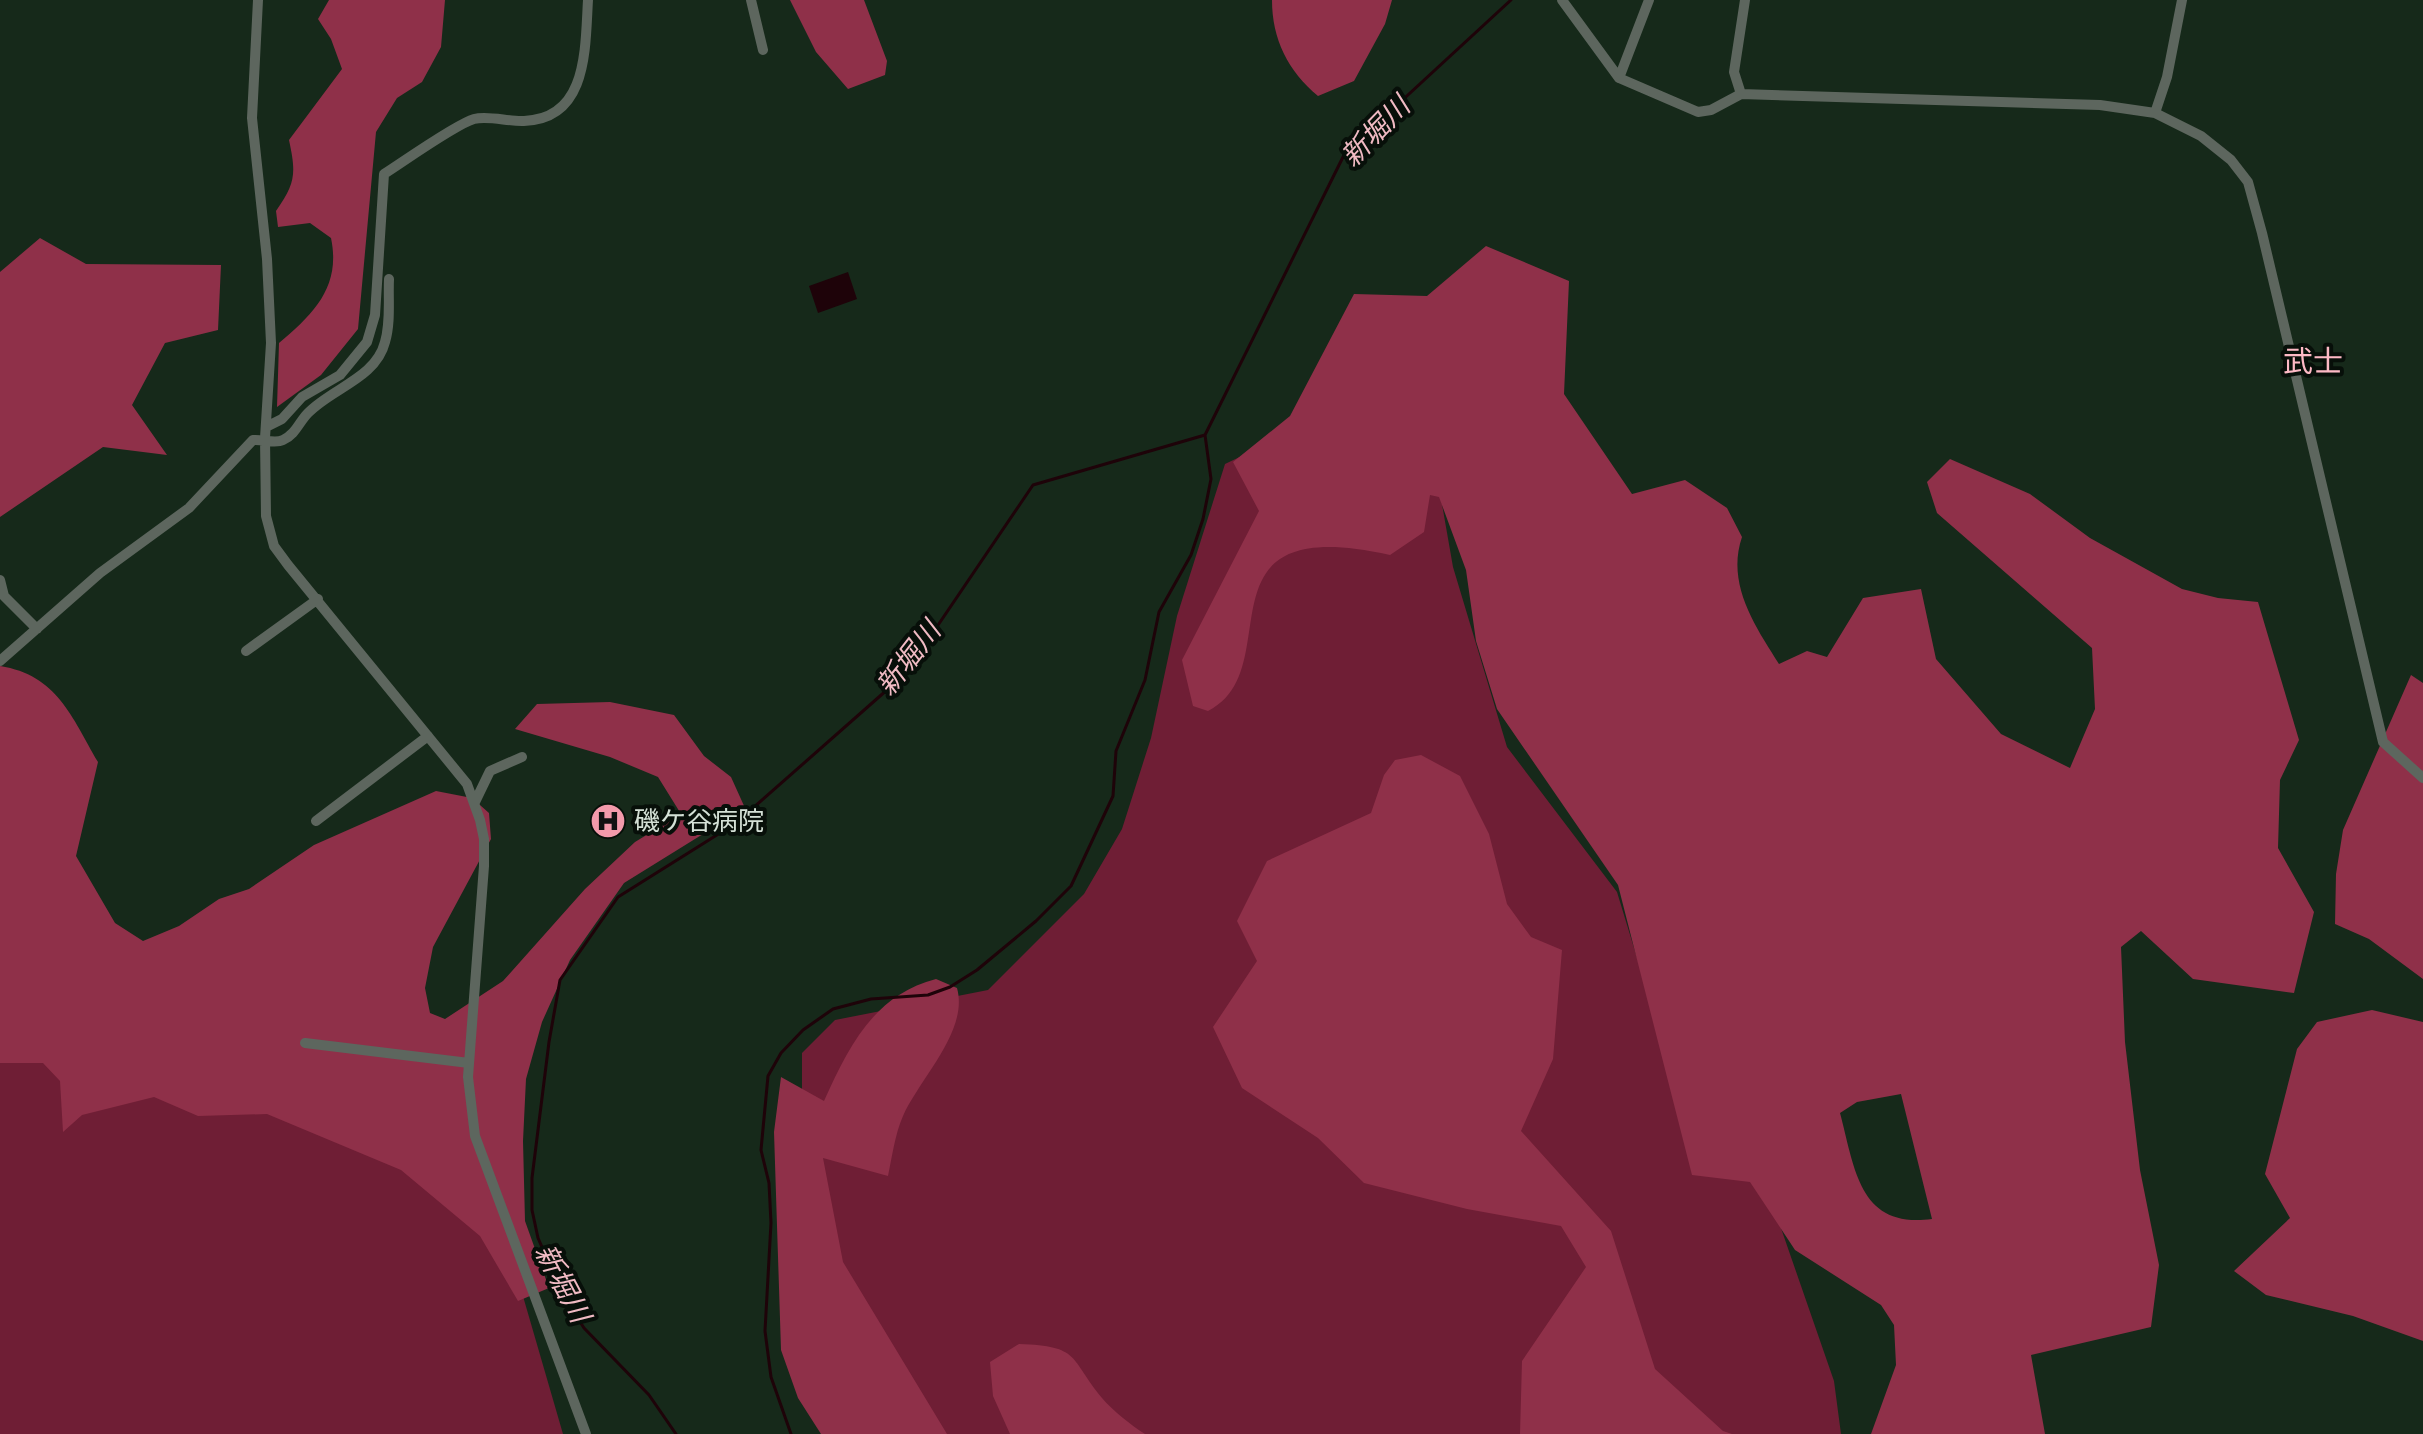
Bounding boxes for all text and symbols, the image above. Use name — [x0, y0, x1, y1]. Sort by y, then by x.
water label: 新堀川 — [1332, 85, 1419, 174]
district label: 武士 — [2283, 341, 2343, 381]
water label: 新堀川 — [867, 611, 950, 702]
hospital icon: 磯ケ谷病院 — [589, 802, 627, 840]
place label: 磯ケ谷病院 — [634, 803, 764, 837]
water label: 新堀川 — [527, 1237, 601, 1331]

